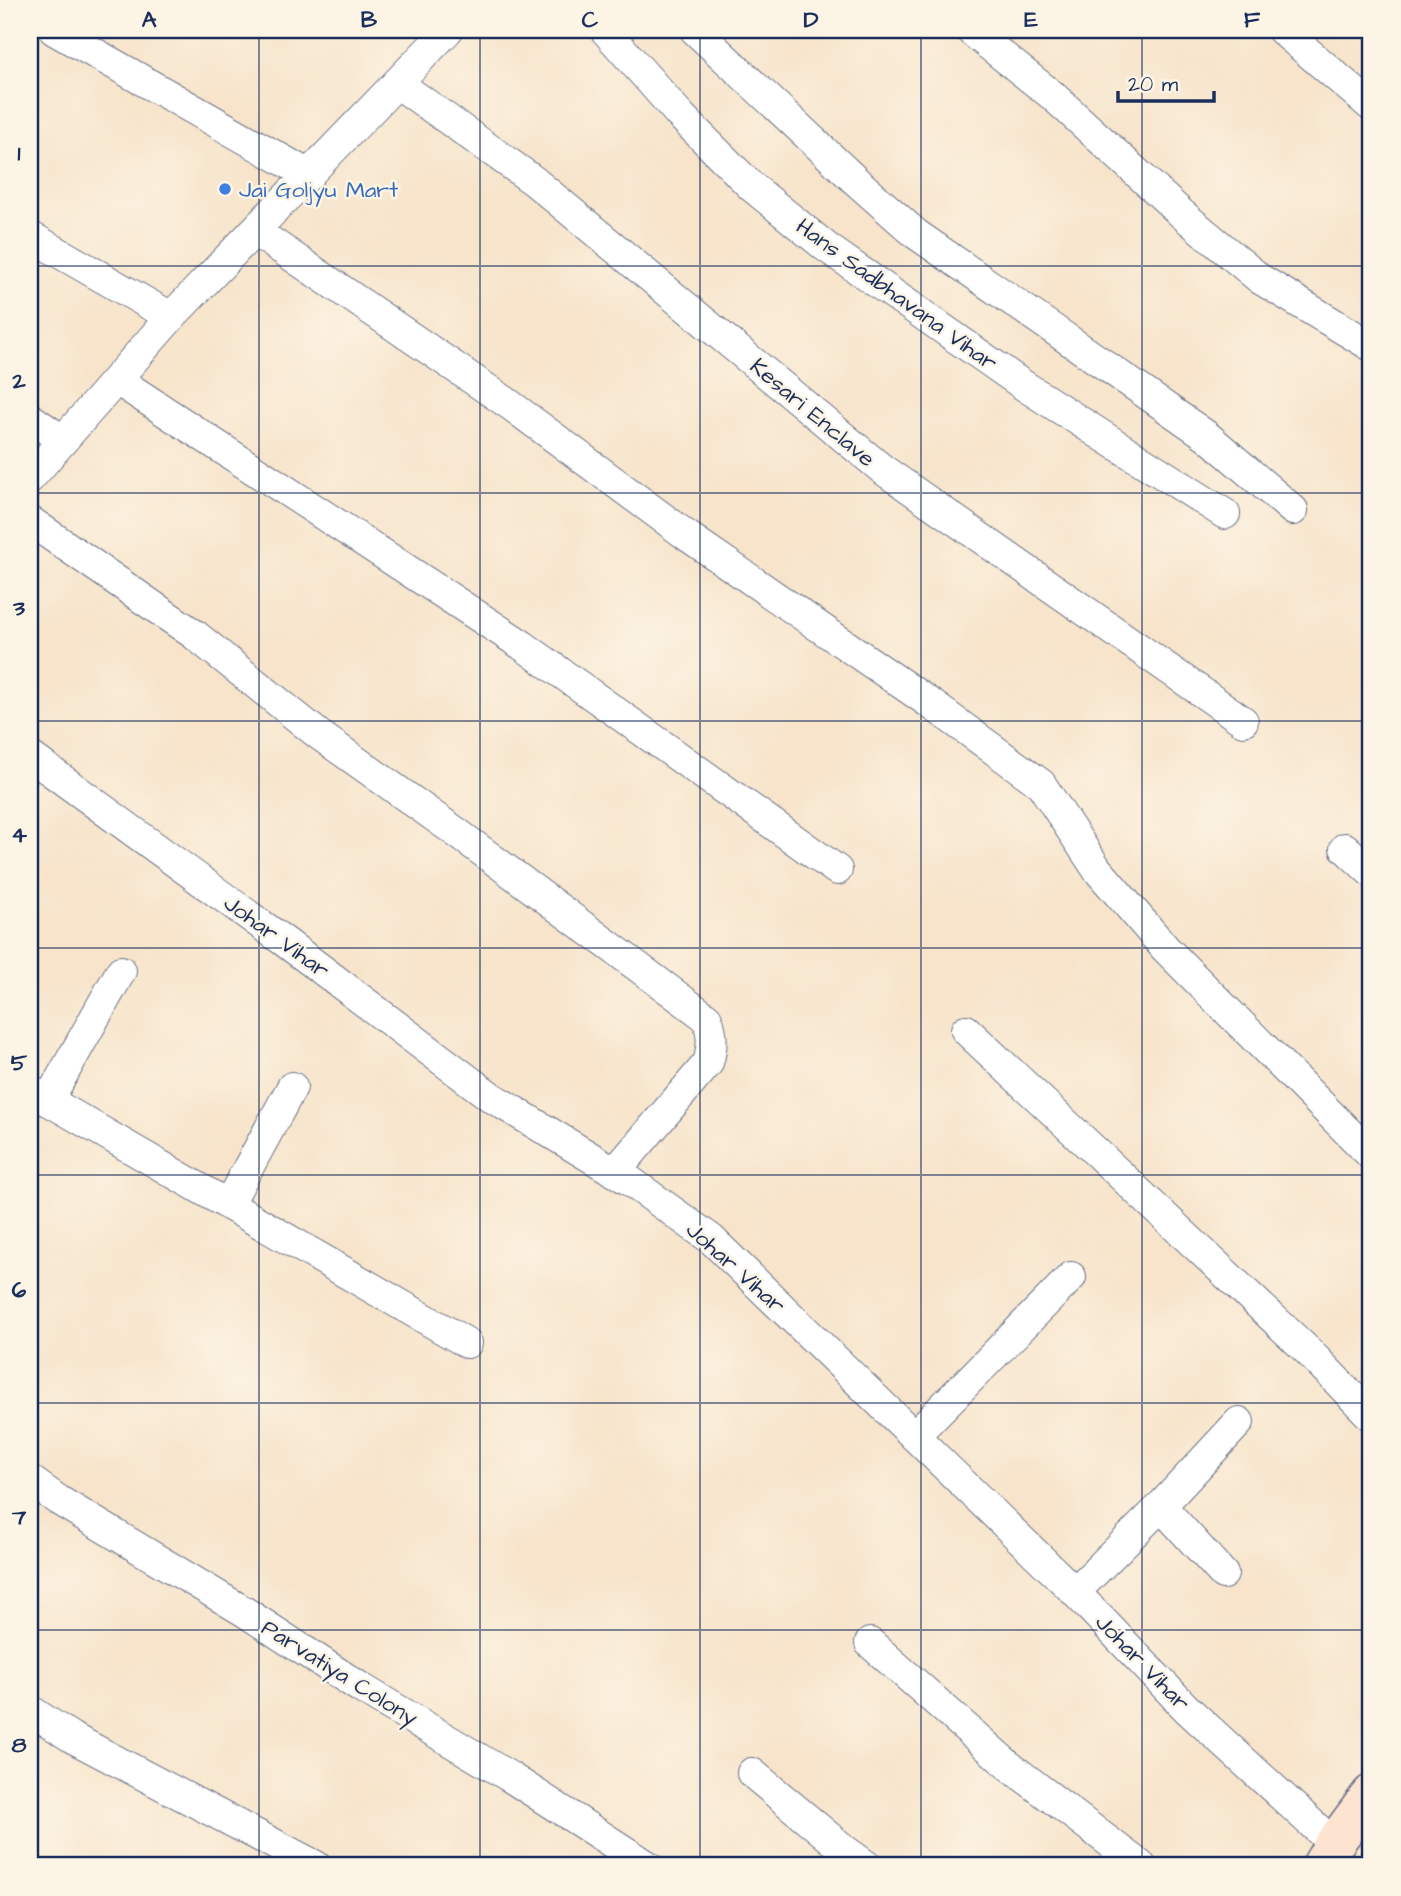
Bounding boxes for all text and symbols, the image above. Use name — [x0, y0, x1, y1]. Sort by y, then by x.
text: A — [142, 4, 157, 36]
text: B — [361, 4, 378, 36]
text: C — [582, 4, 599, 36]
text: D — [804, 4, 819, 36]
text: E — [1024, 4, 1038, 36]
text: F — [1244, 4, 1261, 36]
scale bar — [1118, 60, 1214, 104]
text: 20 m — [1128, 70, 1179, 99]
text: 1 — [18, 137, 21, 169]
place label: Jai Goljyu Mart — [239, 174, 399, 207]
marker: Jai Goljyu Mart — [217, 181, 233, 197]
street label: Hans Sadbhavana Vihar — [789, 211, 1004, 379]
street label: Kesari Enclave — [743, 351, 882, 475]
text: 2 — [11, 365, 26, 397]
text: 3 — [12, 592, 25, 624]
text: 4 — [11, 819, 27, 851]
street label: Johar Vihar — [217, 887, 336, 986]
text: 5 — [11, 1047, 28, 1079]
street label: Johar Vihar — [679, 1214, 792, 1321]
text: 6 — [12, 1274, 27, 1306]
text: 7 — [11, 1501, 27, 1533]
street label: Johar Vihar — [1088, 1607, 1197, 1719]
street label: Parvatiya Colony — [255, 1612, 424, 1735]
text: 8 — [12, 1729, 27, 1761]

